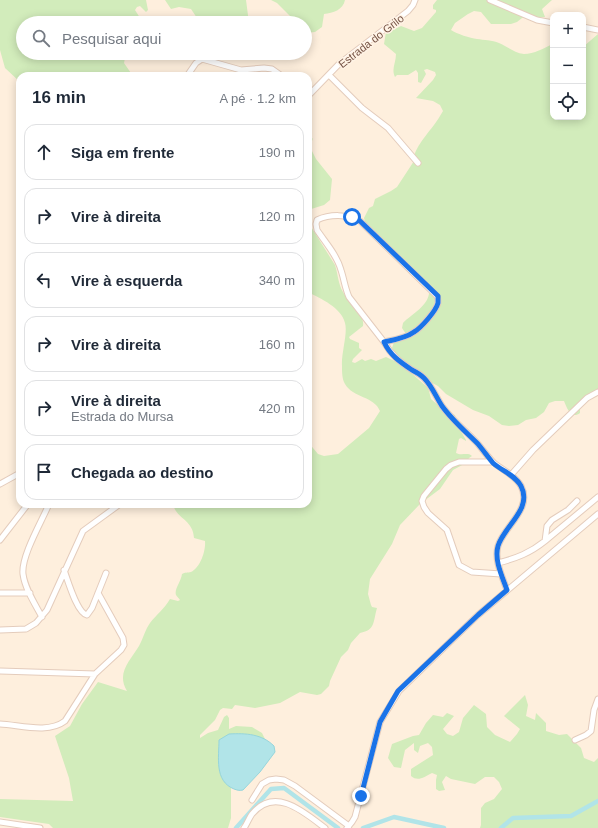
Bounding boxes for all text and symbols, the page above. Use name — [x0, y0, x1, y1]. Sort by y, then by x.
street label: Estrada do Grilo — [336, 12, 406, 70]
map controls — [550, 12, 586, 120]
button: + — [550, 12, 586, 48]
search box — [16, 16, 312, 60]
icon: search — [30, 27, 52, 49]
text: Pesquisar aqui — [62, 30, 161, 47]
button: − — [550, 48, 586, 84]
button: locate — [550, 84, 586, 120]
text: 16 min — [32, 88, 86, 107]
text: A pé · 1.2 km — [219, 91, 296, 106]
icon: ahead — [33, 141, 55, 163]
text: Siga em frente — [71, 144, 174, 161]
text: 190 m — [259, 145, 295, 160]
icon: right — [33, 205, 55, 227]
text: Vire à direita — [71, 208, 161, 225]
route start — [343, 208, 361, 226]
text: 120 m — [259, 209, 295, 224]
icon: left — [33, 269, 55, 291]
text: Vire à esquerda — [71, 272, 182, 289]
text: 340 m — [259, 273, 295, 288]
icon: right — [33, 333, 55, 355]
text: Vire à direita — [71, 336, 161, 353]
text: 160 m — [259, 337, 295, 352]
text: Vire à direita — [71, 392, 161, 409]
icon: right — [33, 397, 55, 419]
text: 420 m — [259, 401, 295, 416]
text: Estrada do Mursa — [71, 409, 174, 424]
icon: arrive — [33, 461, 55, 483]
text: Chegada ao destino — [71, 464, 214, 481]
route end — [352, 787, 370, 805]

